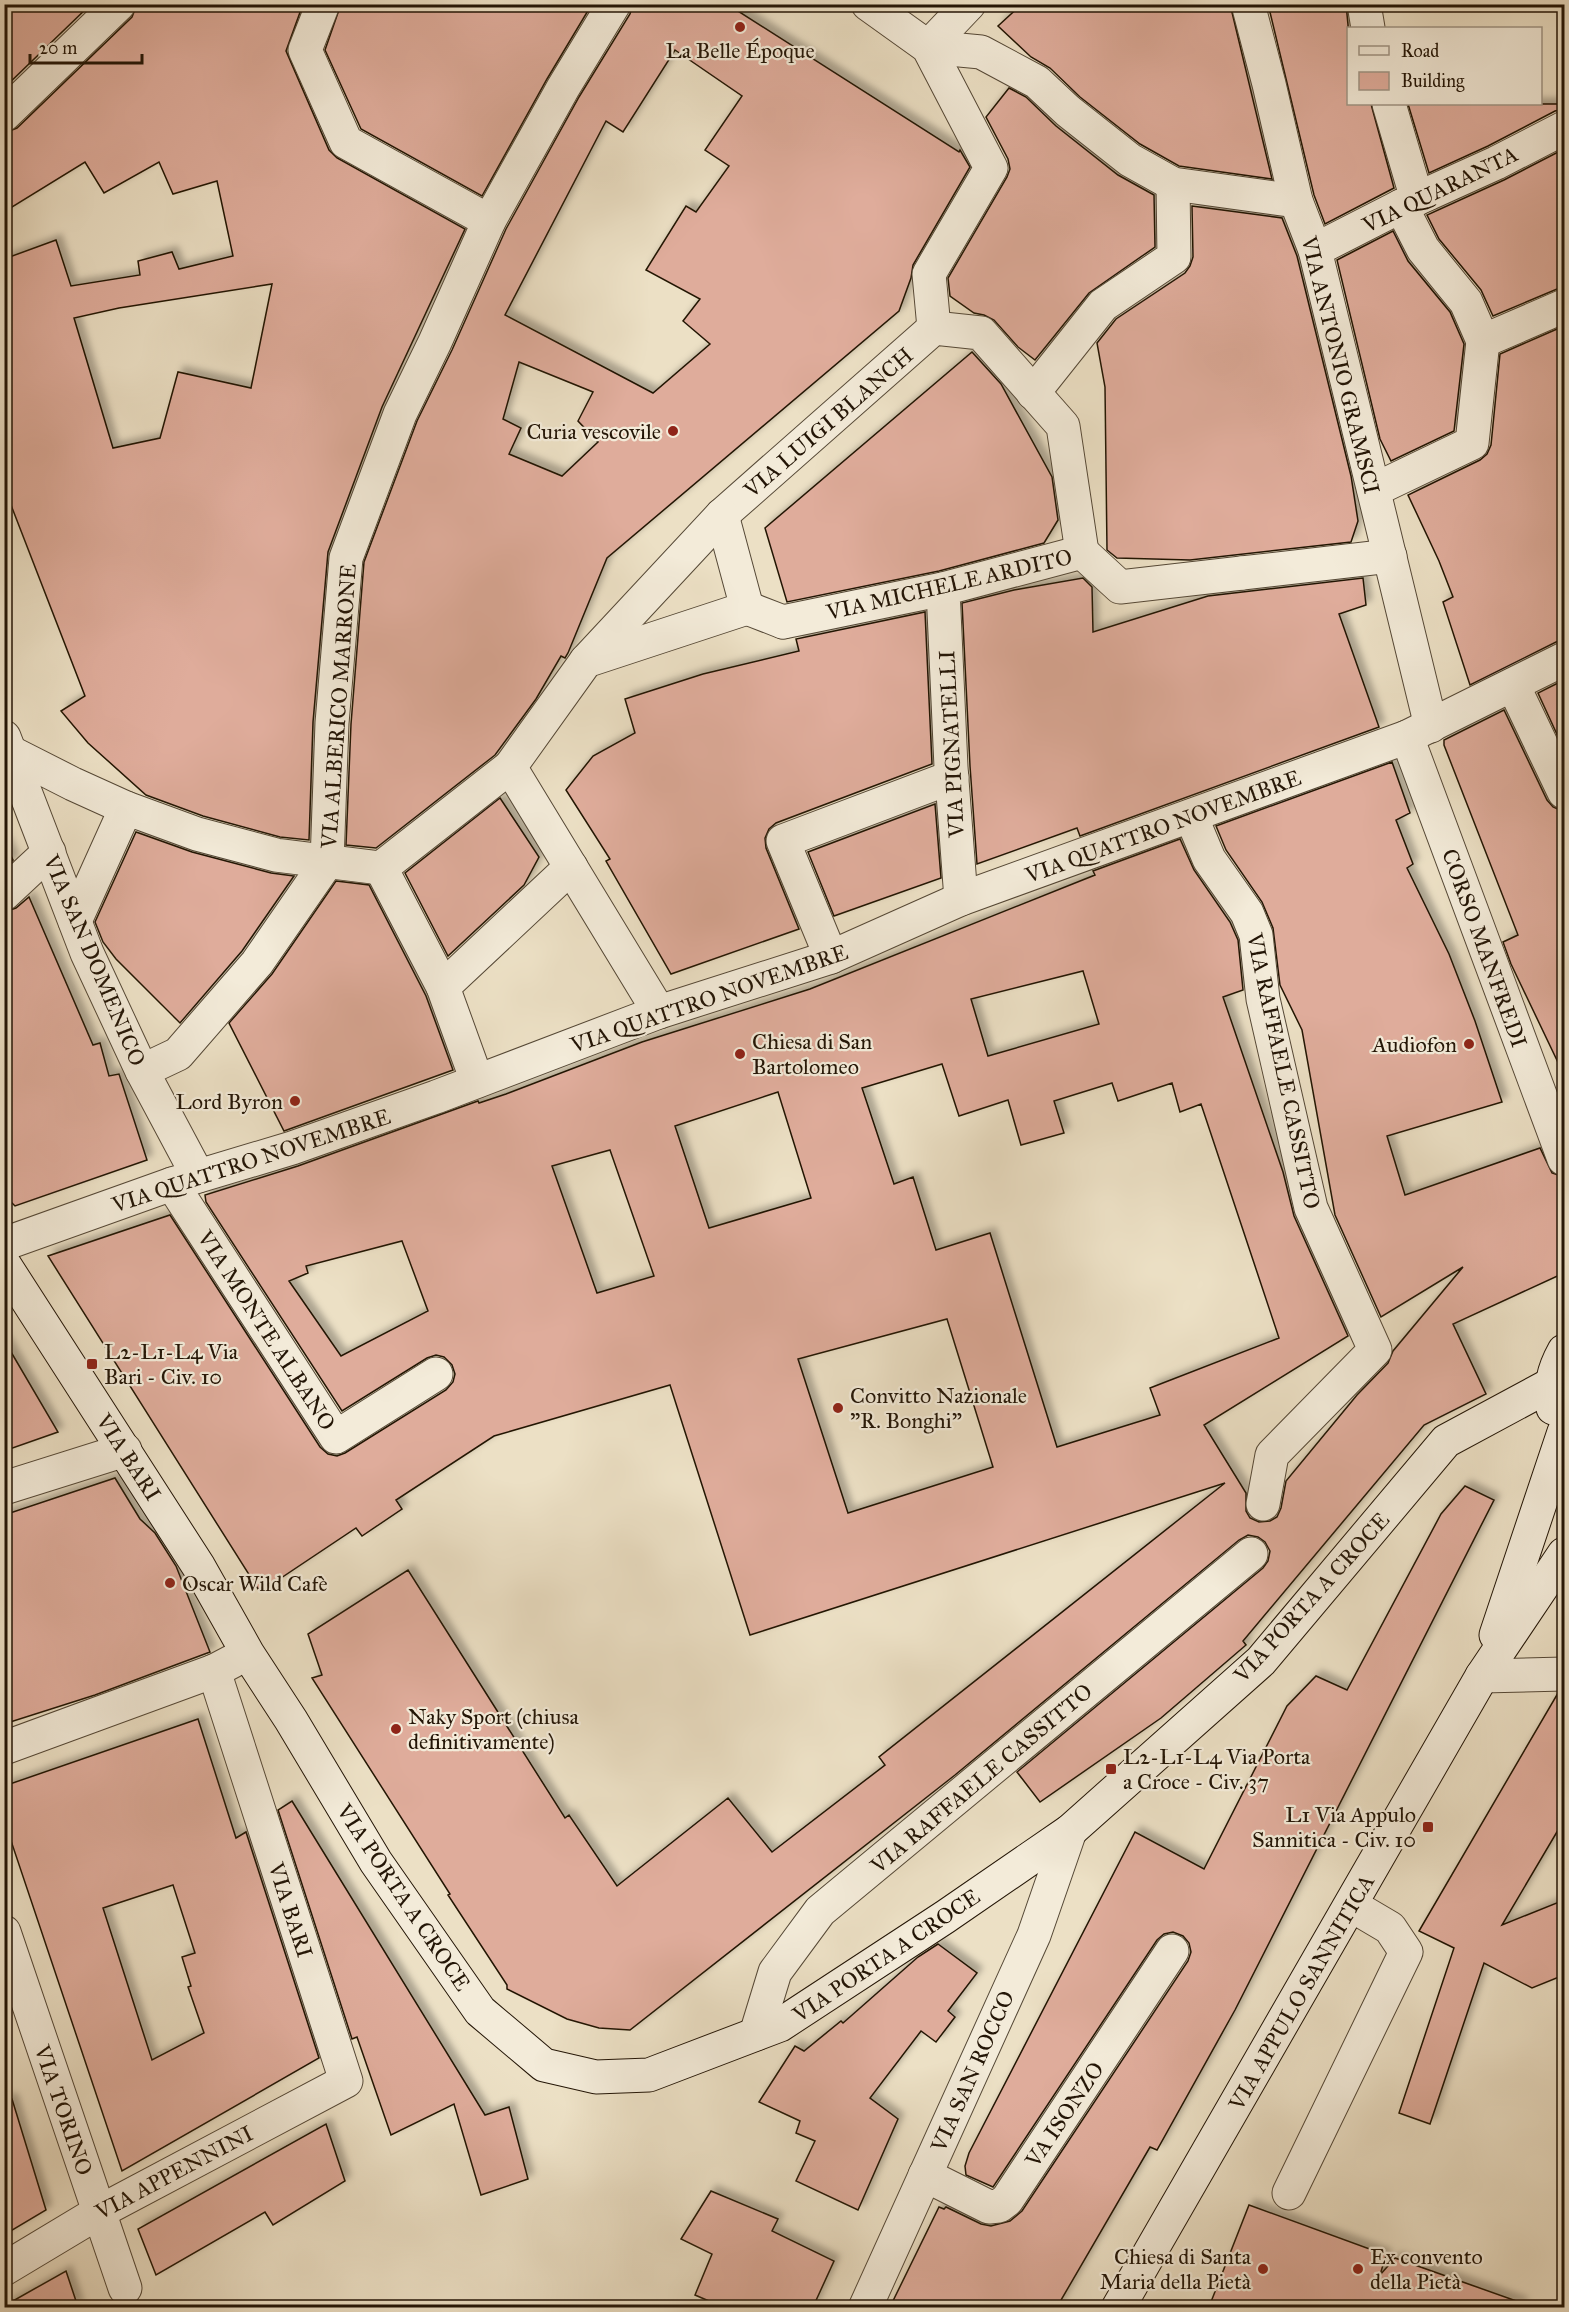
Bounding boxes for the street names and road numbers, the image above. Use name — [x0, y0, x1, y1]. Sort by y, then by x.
street label: VIA QUARANTA — [1357, 140, 1522, 239]
street label: VIA ANTONIO GRAMSCI — [1295, 232, 1386, 497]
street label: VIA LUIGI BLANCH — [737, 342, 918, 504]
street label: VIA MICHELE ARDITO — [823, 543, 1075, 626]
street label: VIA ALBERICO MARRONE — [315, 562, 362, 850]
street label: VIA PIGNATELLI — [933, 650, 970, 839]
street label: VIA QUATTRO NOVEMBRE — [1021, 764, 1305, 889]
street label: CORSO MANFREDI — [1436, 845, 1533, 1051]
street label: VIA SAN DOMENICO — [37, 850, 151, 1070]
street label: VIA RAFFAELE CASSITTO — [1241, 930, 1326, 1212]
street label: VIA QUATTRO NOVEMBRE — [566, 938, 852, 1059]
street label: VIA QUATTRO NOVEMBRE — [107, 1103, 394, 1219]
street label: VIA MONTE ALBANO — [191, 1224, 341, 1435]
street label: VIA BARI — [90, 1408, 167, 1506]
street label: VIA PORTA A CROCE — [1227, 1506, 1395, 1689]
street label: VIA RAFFAELE CASSITTO — [864, 1678, 1098, 1880]
street label: VIA PORTA A CROCE — [330, 1798, 476, 1996]
street label: VIA BARI — [262, 1858, 319, 1961]
street label: VIA APPULO SANNITICA — [1222, 1869, 1380, 2116]
street label: VIA PORTA A CROCE — [787, 1883, 985, 2029]
street label: VIA SAN ROCCO — [924, 1986, 1020, 2157]
street label: VIA TORINO — [28, 2041, 98, 2179]
street label: VA ISONZO — [1019, 2056, 1109, 2173]
street label: VIA APPENNINI — [90, 2119, 258, 2226]

